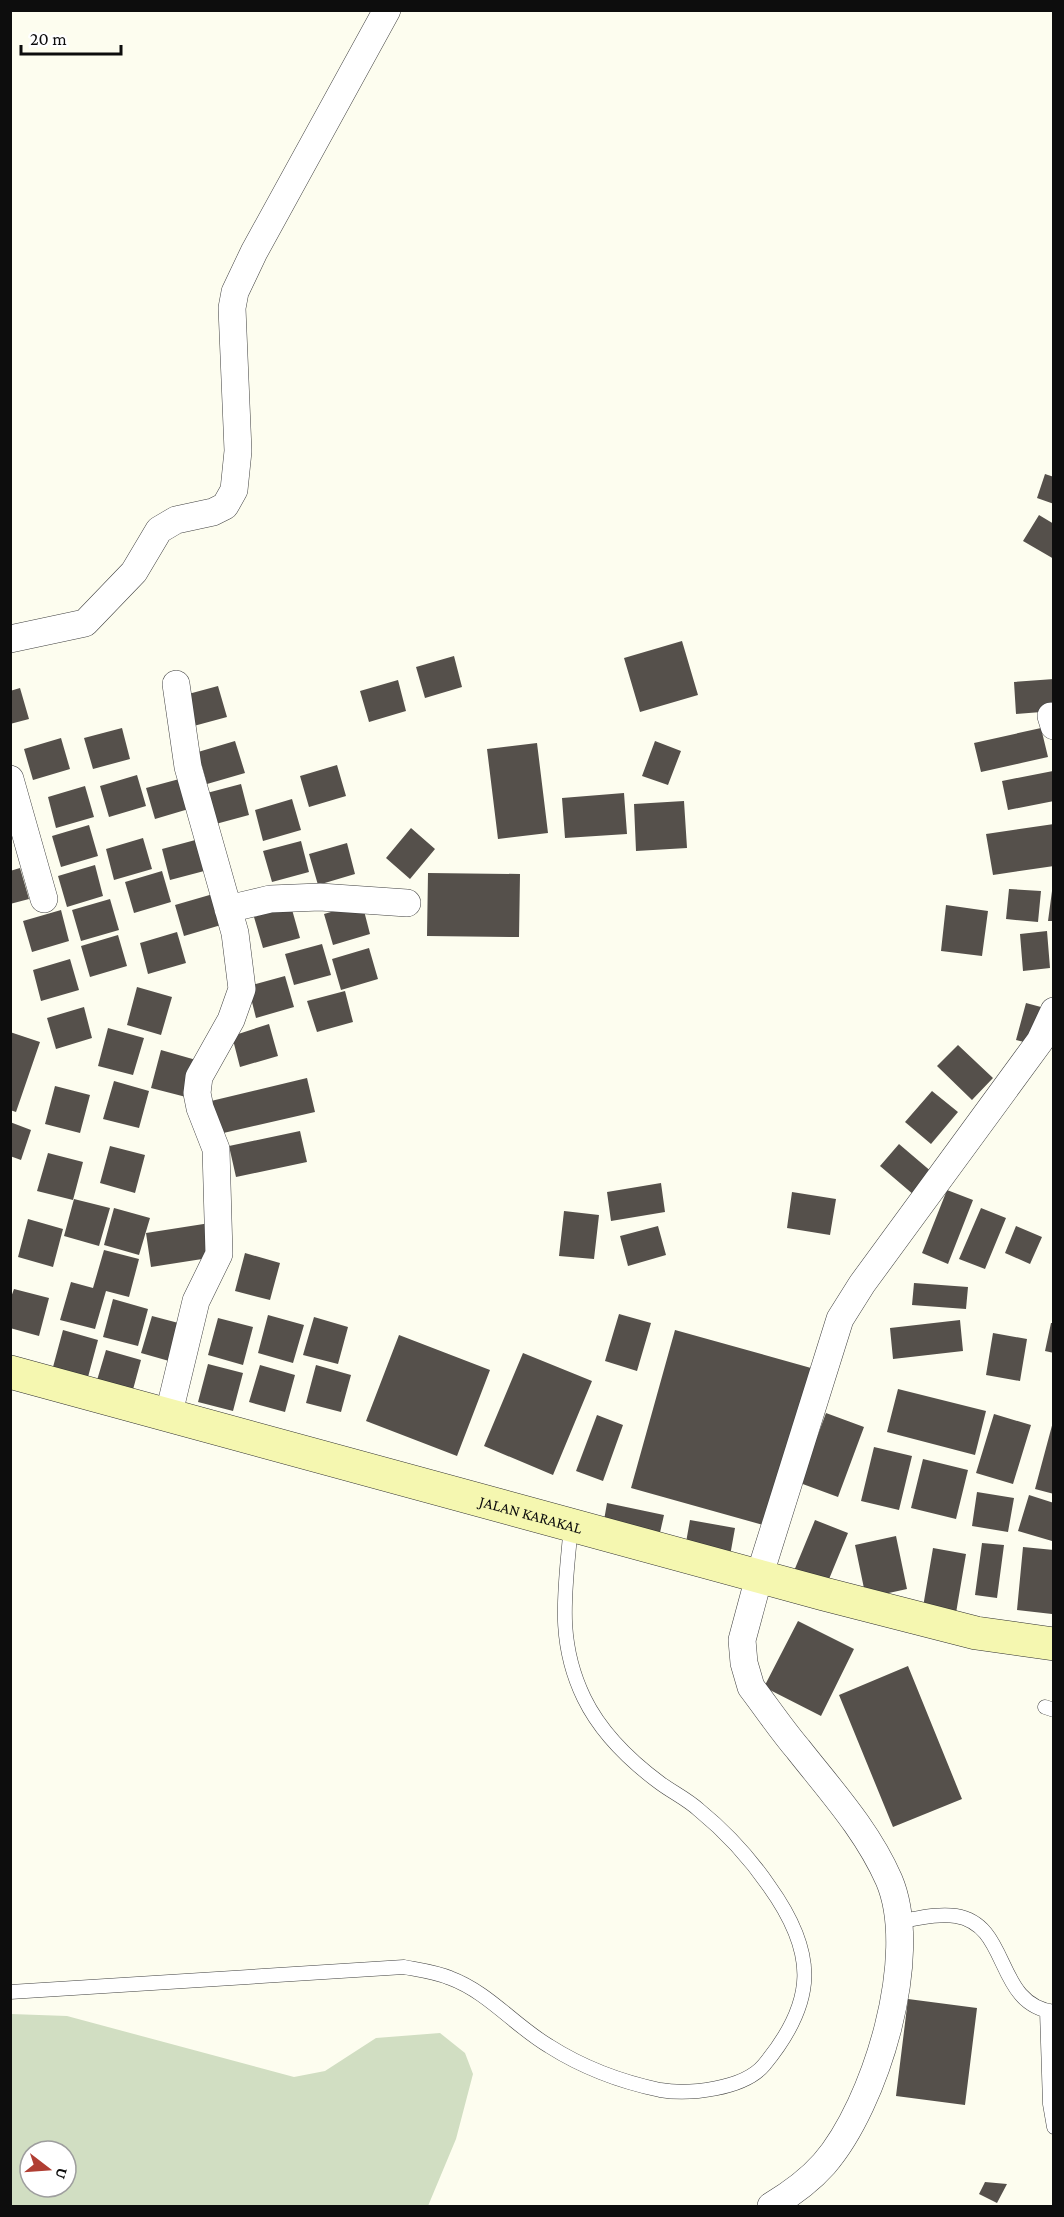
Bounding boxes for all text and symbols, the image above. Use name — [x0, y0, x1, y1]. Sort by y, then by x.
scale bar — [21, 18, 122, 56]
text: 20 m — [30, 29, 67, 49]
street label: JALAN KARAKAL — [475, 1492, 584, 1537]
north arrow — [18, 2139, 78, 2199]
text: U — [52, 2166, 72, 2181]

